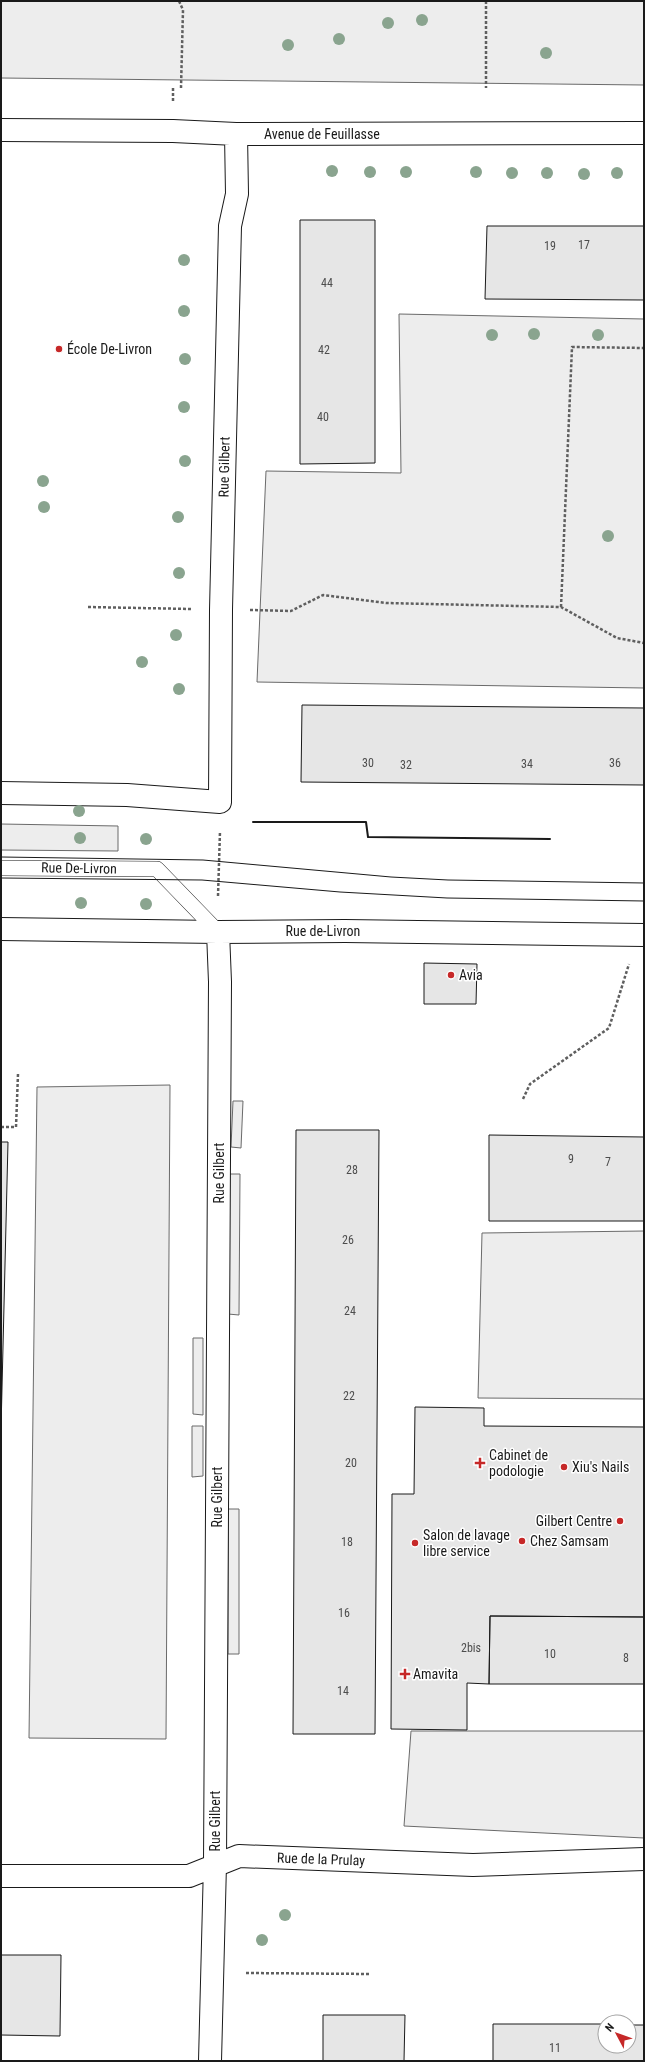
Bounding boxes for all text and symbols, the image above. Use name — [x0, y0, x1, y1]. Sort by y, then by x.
street label: Avenue de Feuillasse — [264, 126, 380, 142]
house number: 17 — [578, 238, 590, 252]
house number: 19 — [544, 239, 556, 253]
house number: 44 — [321, 276, 333, 290]
place label: École De-Livron — [67, 340, 152, 357]
house number: 42 — [318, 343, 330, 357]
marker: École De-Livron — [54, 344, 64, 354]
house number: 40 — [317, 410, 329, 424]
street label: Rue Gilbert — [215, 436, 233, 498]
house number: 30 — [362, 756, 374, 770]
house number: 36 — [609, 756, 621, 770]
house number: 34 — [521, 757, 533, 771]
house number: 32 — [400, 758, 412, 772]
street label: Rue De-Livron — [41, 859, 117, 877]
street label: Rue de-Livron — [286, 923, 360, 939]
place label: Avia — [459, 967, 483, 983]
marker: Avia — [446, 970, 456, 980]
street label: Rue Gilbert — [211, 1143, 227, 1203]
house number: 9 — [568, 1152, 574, 1166]
house number: 7 — [605, 1155, 611, 1169]
house number: 28 — [346, 1163, 358, 1177]
house number: 26 — [342, 1233, 354, 1247]
house number: 24 — [344, 1304, 356, 1318]
house number: 22 — [343, 1389, 355, 1403]
place label: Cabinet de podologie — [489, 1447, 548, 1479]
house number: 20 — [345, 1456, 357, 1470]
marker: Cabinet de podologie — [474, 1457, 486, 1469]
place label: Xiu's Nails — [572, 1459, 629, 1475]
marker: Xiu's Nails — [559, 1462, 569, 1472]
street label: Rue Gilbert — [209, 1467, 225, 1527]
place label: Gilbert Centre — [536, 1513, 612, 1529]
marker: Gilbert Centre — [615, 1516, 625, 1526]
place label: Salon de lavage libre service — [423, 1527, 510, 1559]
place label: Chez Samsam — [530, 1533, 609, 1549]
house number: 18 — [341, 1535, 353, 1549]
marker: Chez Samsam — [517, 1536, 527, 1546]
marker: Salon de lavage libre service — [410, 1538, 420, 1548]
house number: 16 — [338, 1606, 350, 1620]
house number: 2bis — [461, 1641, 481, 1655]
house number: 10 — [544, 1647, 556, 1661]
house number: 8 — [623, 1651, 629, 1665]
place label: Amavita — [413, 1666, 458, 1682]
marker: Amavita — [400, 1669, 410, 1679]
house number: 14 — [337, 1684, 349, 1698]
street label: Rue Gilbert — [207, 1791, 223, 1851]
street label: Rue de la Prulay — [277, 1849, 366, 1869]
north arrow — [597, 2014, 637, 2054]
text: N — [603, 2021, 617, 2035]
house number: 11 — [549, 2041, 561, 2055]

